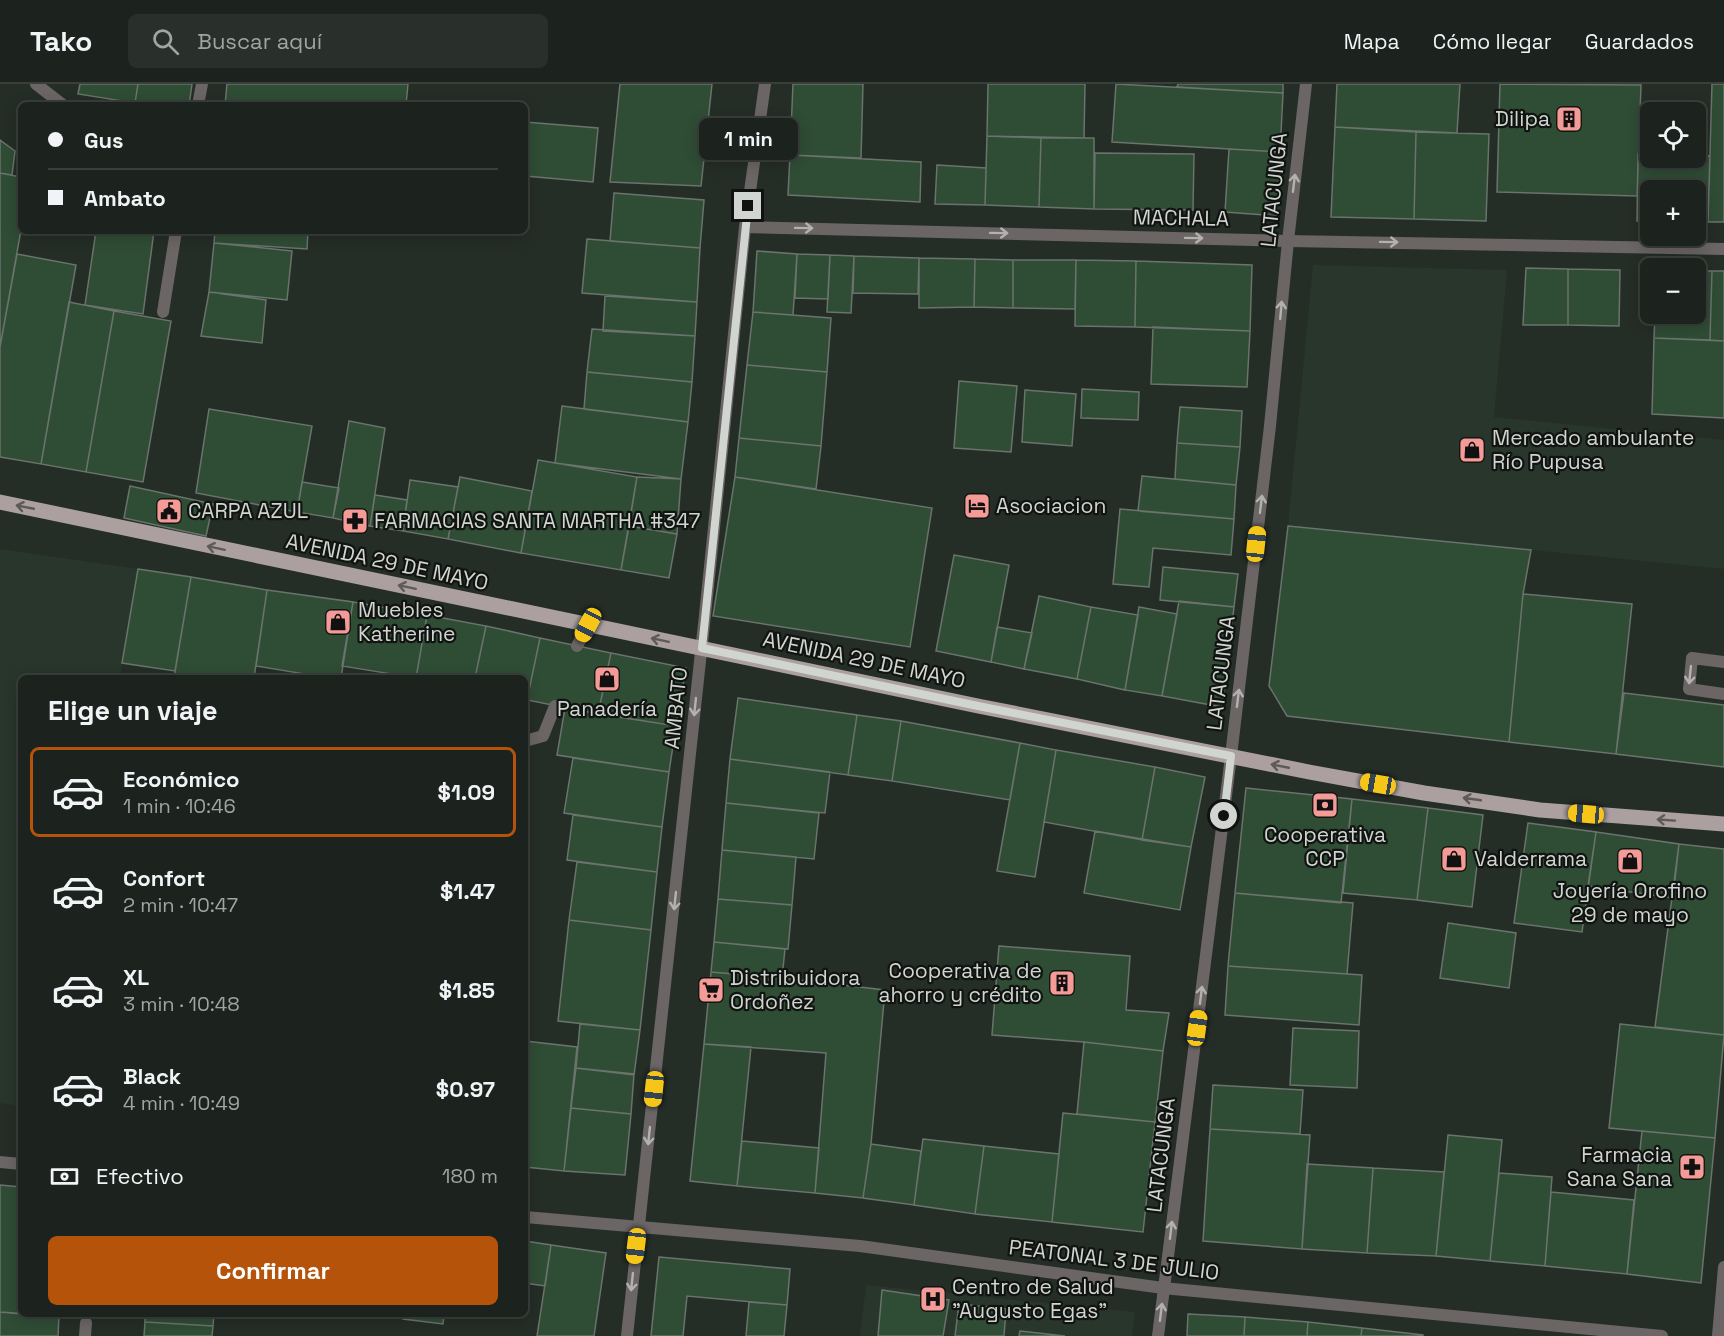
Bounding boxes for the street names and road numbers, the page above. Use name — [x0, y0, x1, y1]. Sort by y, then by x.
street label: LATACUNGA — [1254, 131, 1293, 249]
street label: MACHALA — [1133, 203, 1229, 232]
street label: AVENIDA 29 DE MAYO — [283, 527, 491, 596]
street label: LATACUNGA — [1200, 614, 1241, 732]
street label: AVENIDA 29 DE MAYO — [760, 625, 968, 694]
street label: AMBATO — [658, 665, 693, 750]
street label: LATACUNGA — [1140, 1096, 1181, 1214]
street label: PEATONAL 3 DE JULIO — [1007, 1233, 1221, 1286]

